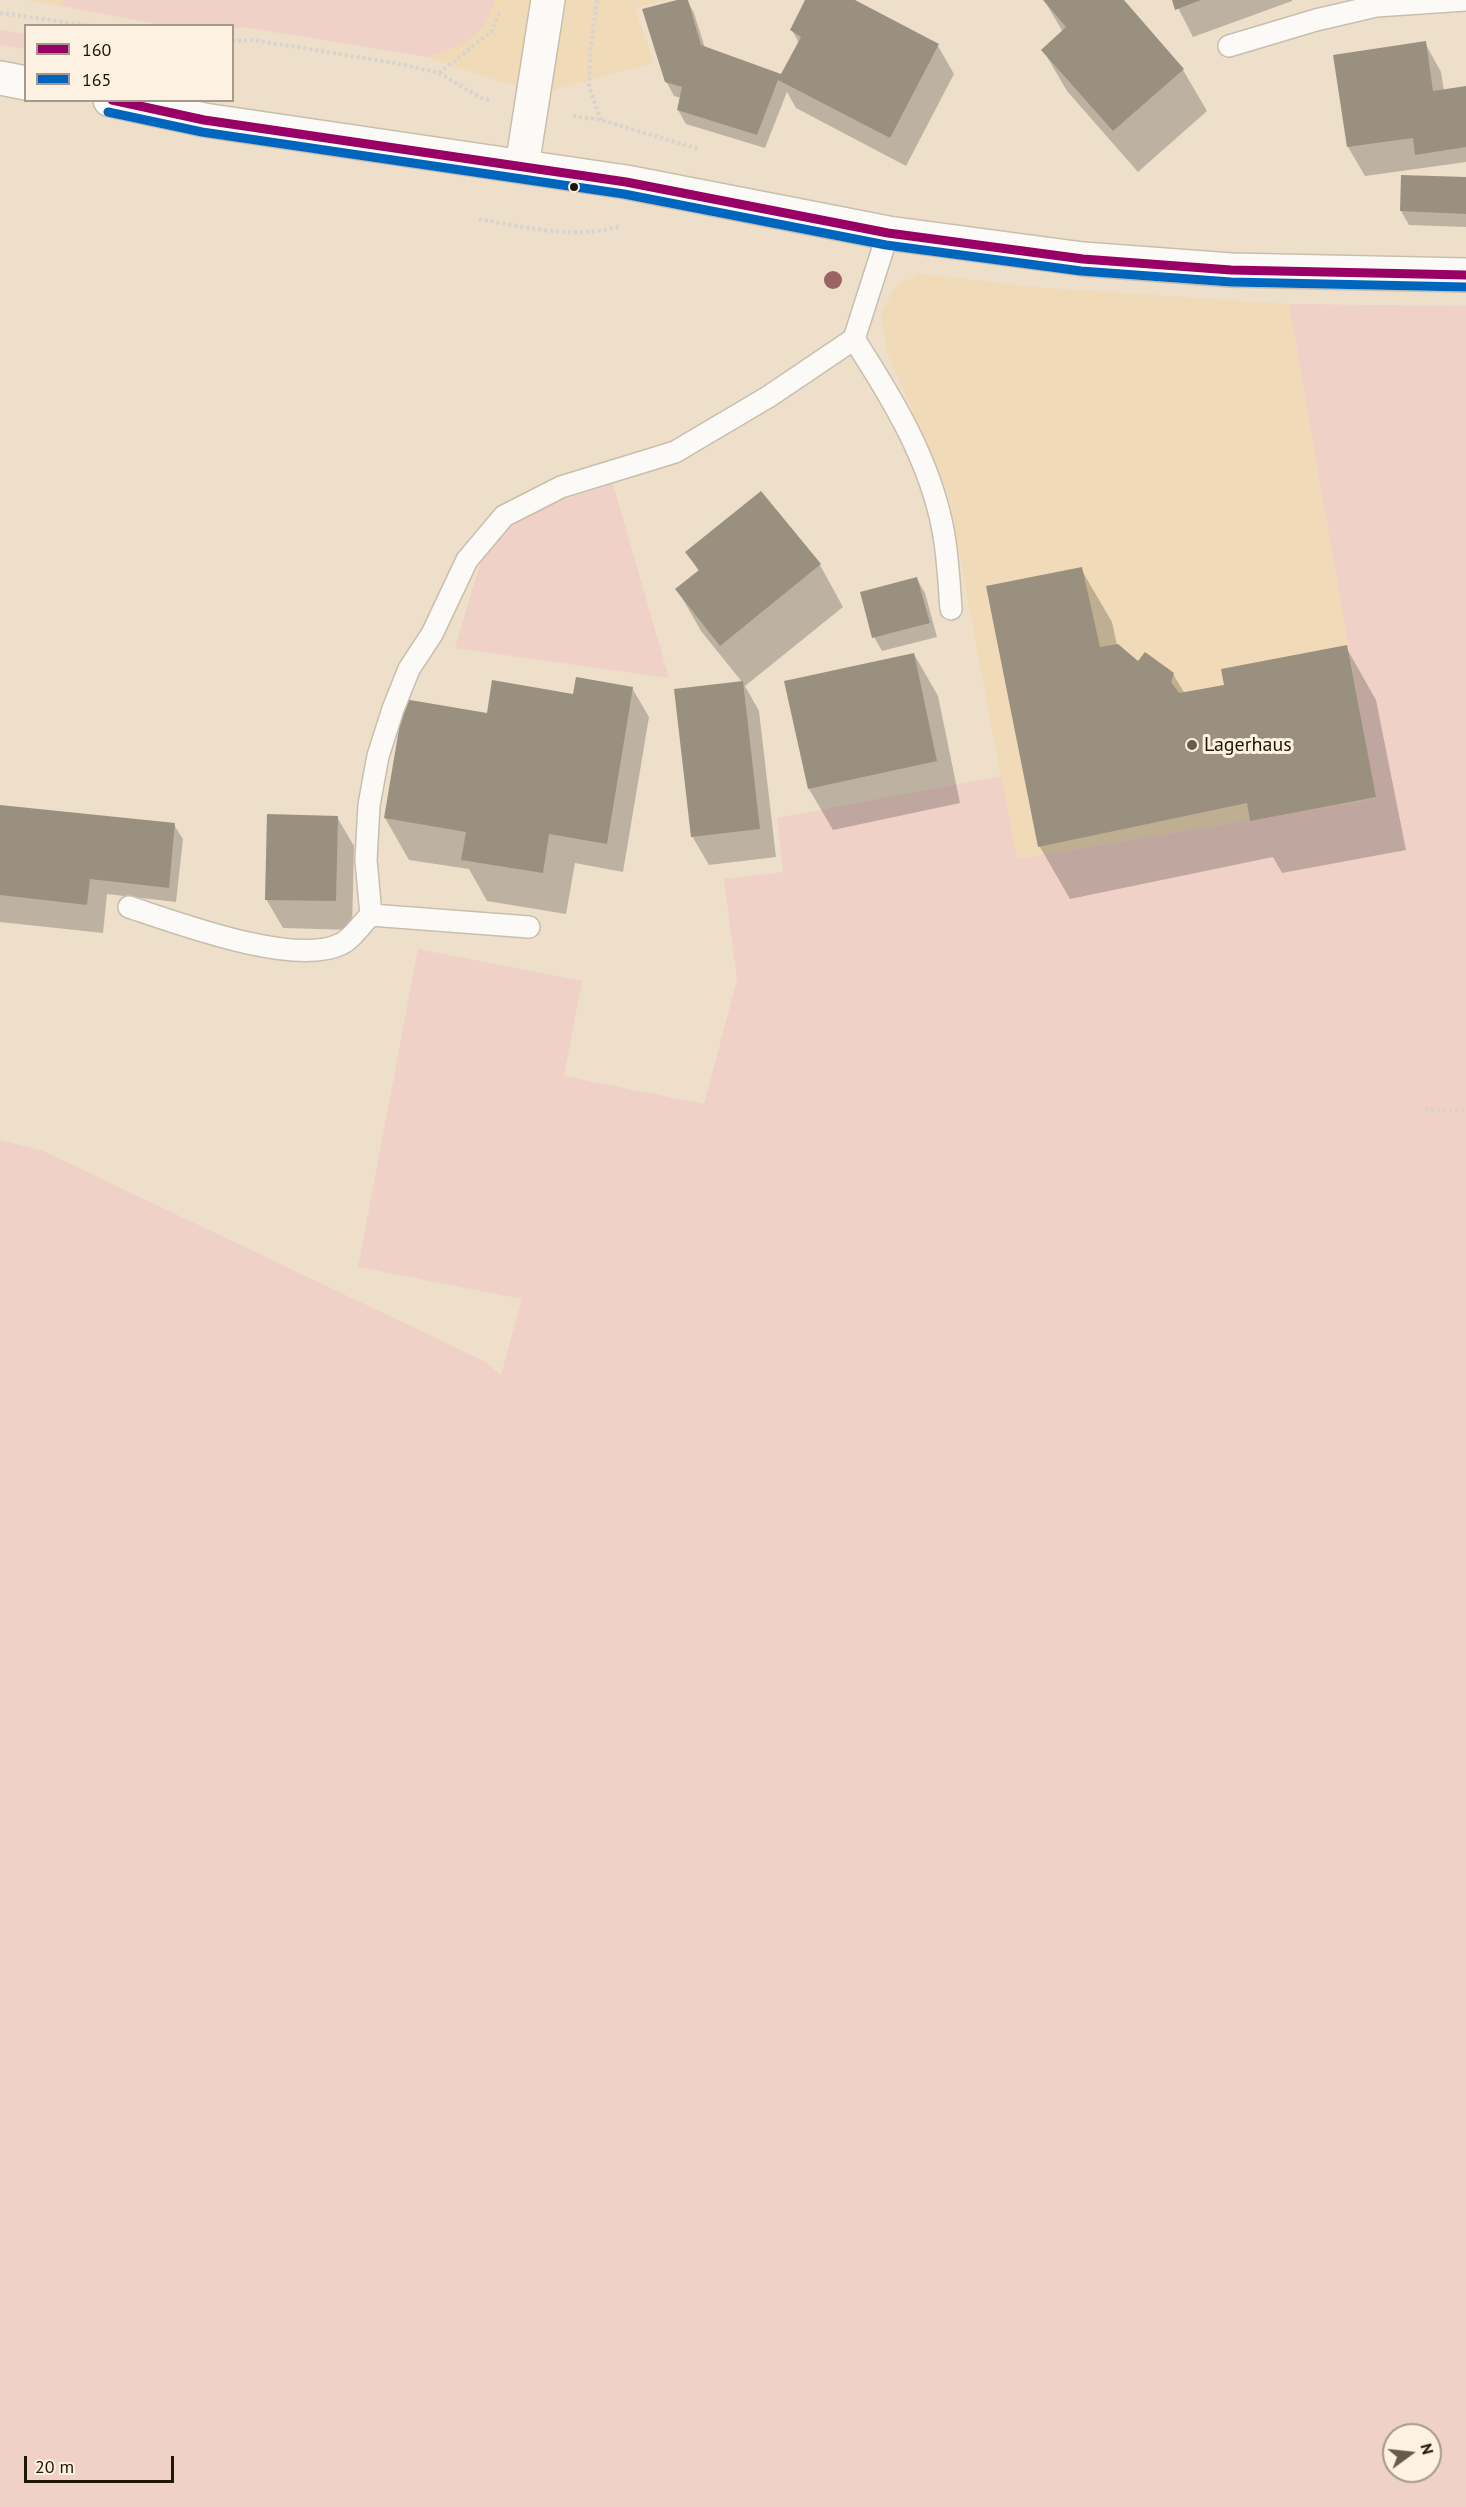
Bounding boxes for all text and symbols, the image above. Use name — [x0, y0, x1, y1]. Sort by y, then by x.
legend — [24, 24, 234, 102]
text: 160 — [82, 38, 111, 61]
text: 165 — [82, 68, 111, 91]
unlabelled marker — [568, 181, 580, 193]
place label: Lagerhaus — [1204, 733, 1292, 757]
marker: Lagerhaus — [1185, 738, 1199, 752]
north arrow — [1382, 2423, 1442, 2483]
text: N — [1416, 2441, 1438, 2457]
scale bar — [27, 2444, 177, 2482]
text: 20 m — [35, 2455, 74, 2478]

